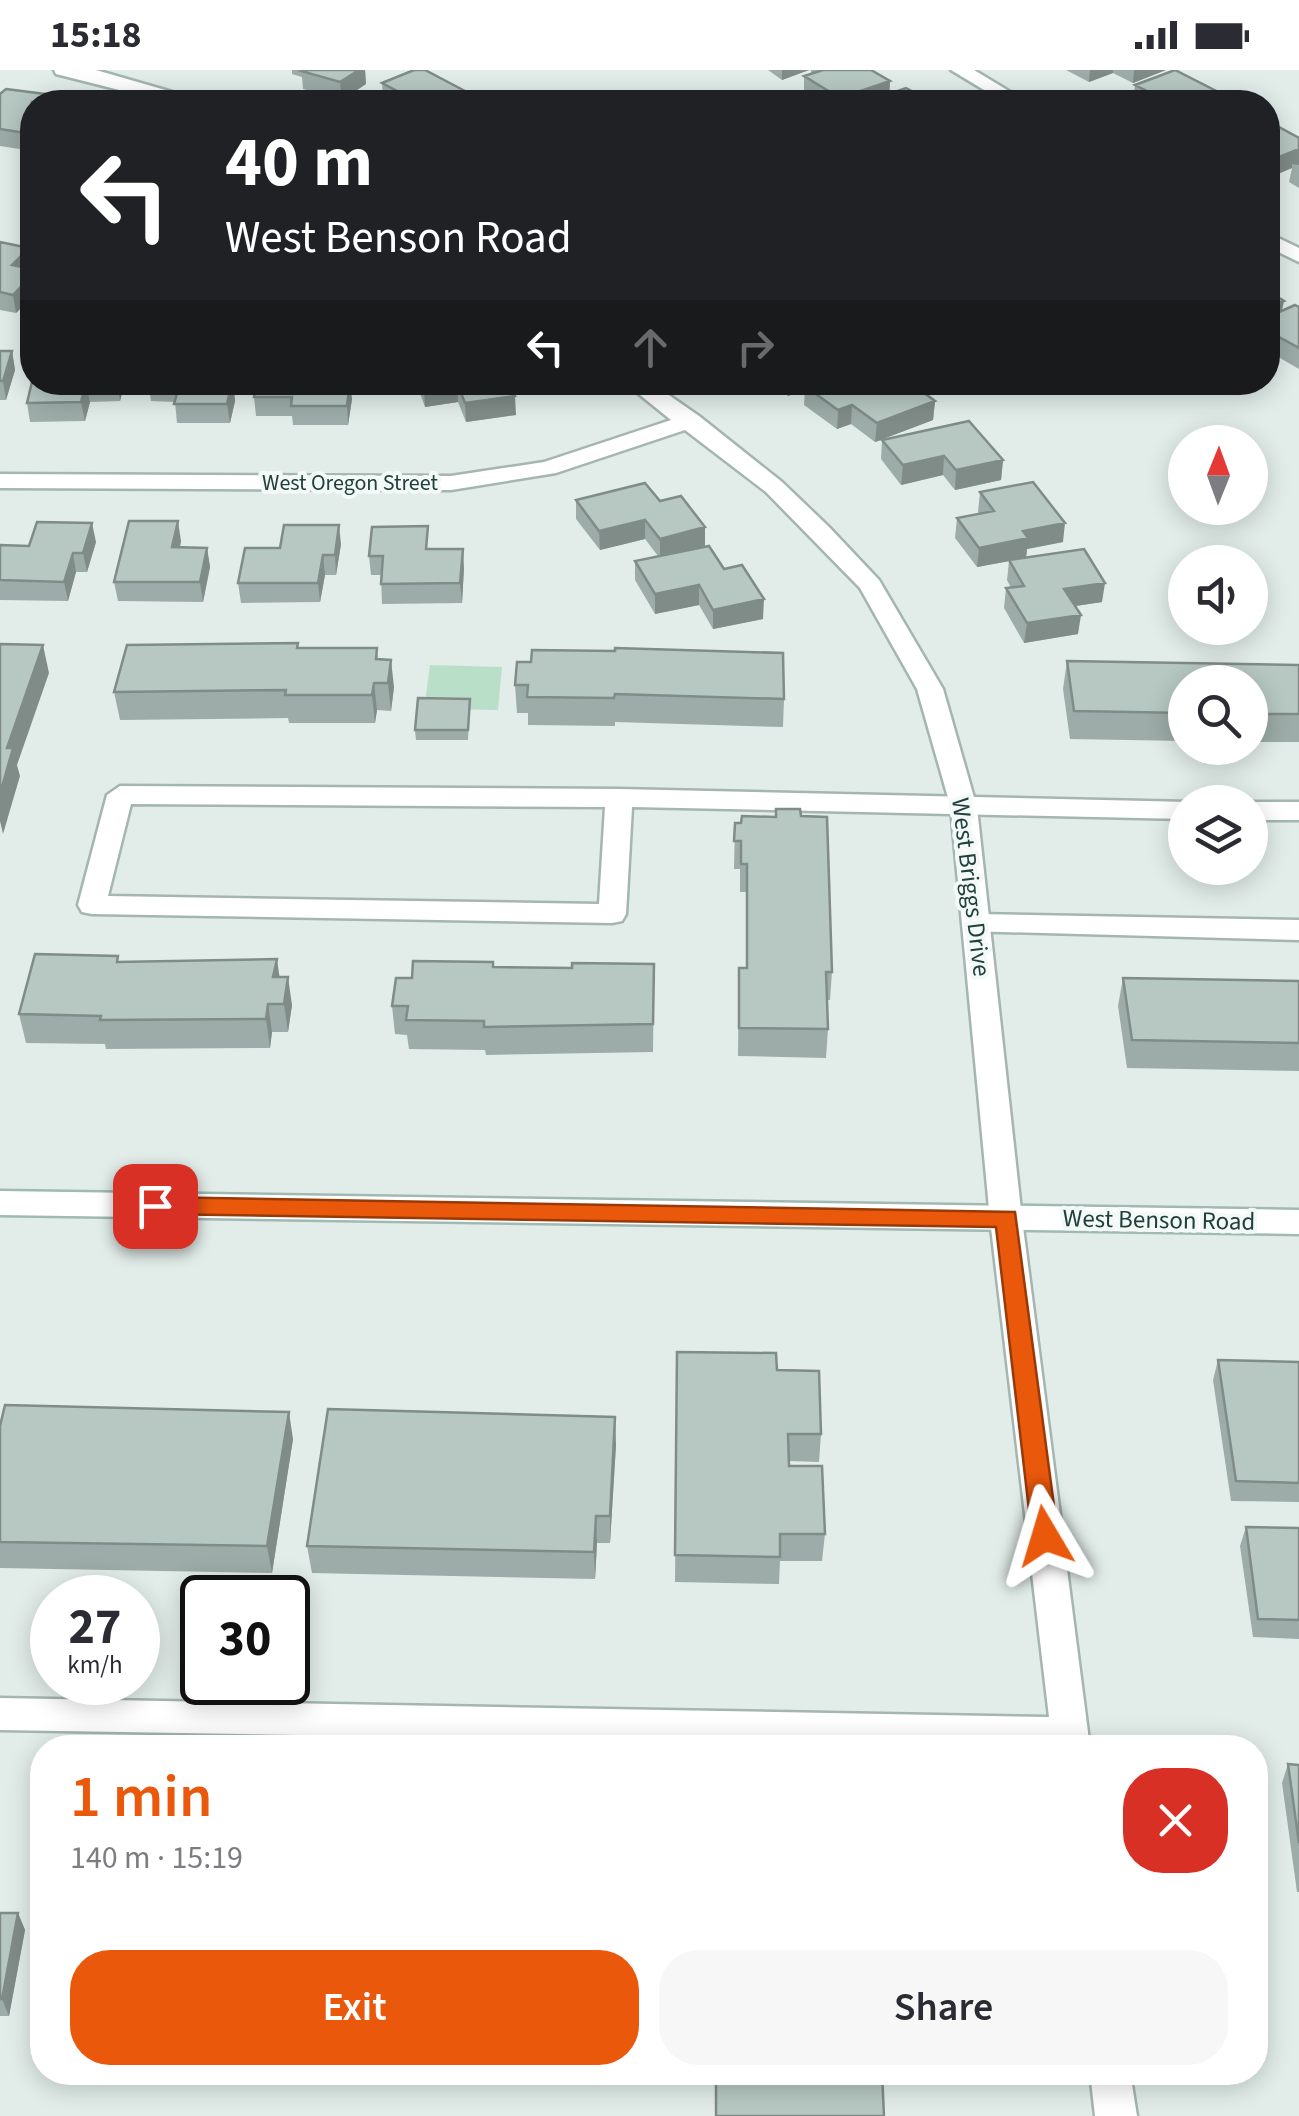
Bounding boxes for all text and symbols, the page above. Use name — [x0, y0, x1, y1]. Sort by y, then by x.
text: 15:18 — [50, 8, 142, 62]
text: 40 m — [225, 113, 373, 213]
icon: left — [60, 130, 190, 260]
text: West Benson Road — [225, 206, 572, 270]
icon: left — [518, 320, 573, 375]
icon: ahead — [623, 320, 678, 375]
icon: right — [728, 320, 783, 375]
north arrow — [1168, 425, 1268, 525]
map controls — [1168, 425, 1268, 885]
street label: West Oregon Street — [262, 467, 438, 499]
button: sound — [1168, 545, 1268, 645]
button: search — [1168, 665, 1268, 765]
button: layers — [1168, 785, 1268, 885]
street label: West Briggs Drive — [942, 796, 1000, 978]
pin — [113, 1164, 198, 1249]
icon: arrive — [128, 1179, 183, 1234]
street label: West Benson Road — [1062, 1200, 1256, 1240]
position arrow — [993, 1484, 1097, 1588]
speed limit sign: 30 — [180, 1575, 310, 1705]
text: 27 — [69, 1592, 121, 1663]
text: km/h — [67, 1647, 123, 1683]
text: 1 min — [70, 1755, 213, 1840]
button: close — [1123, 1768, 1228, 1873]
text: 140 m · 15:19 — [70, 1835, 243, 1881]
button: Exit — [70, 1950, 639, 2065]
button: Share — [659, 1950, 1228, 2065]

